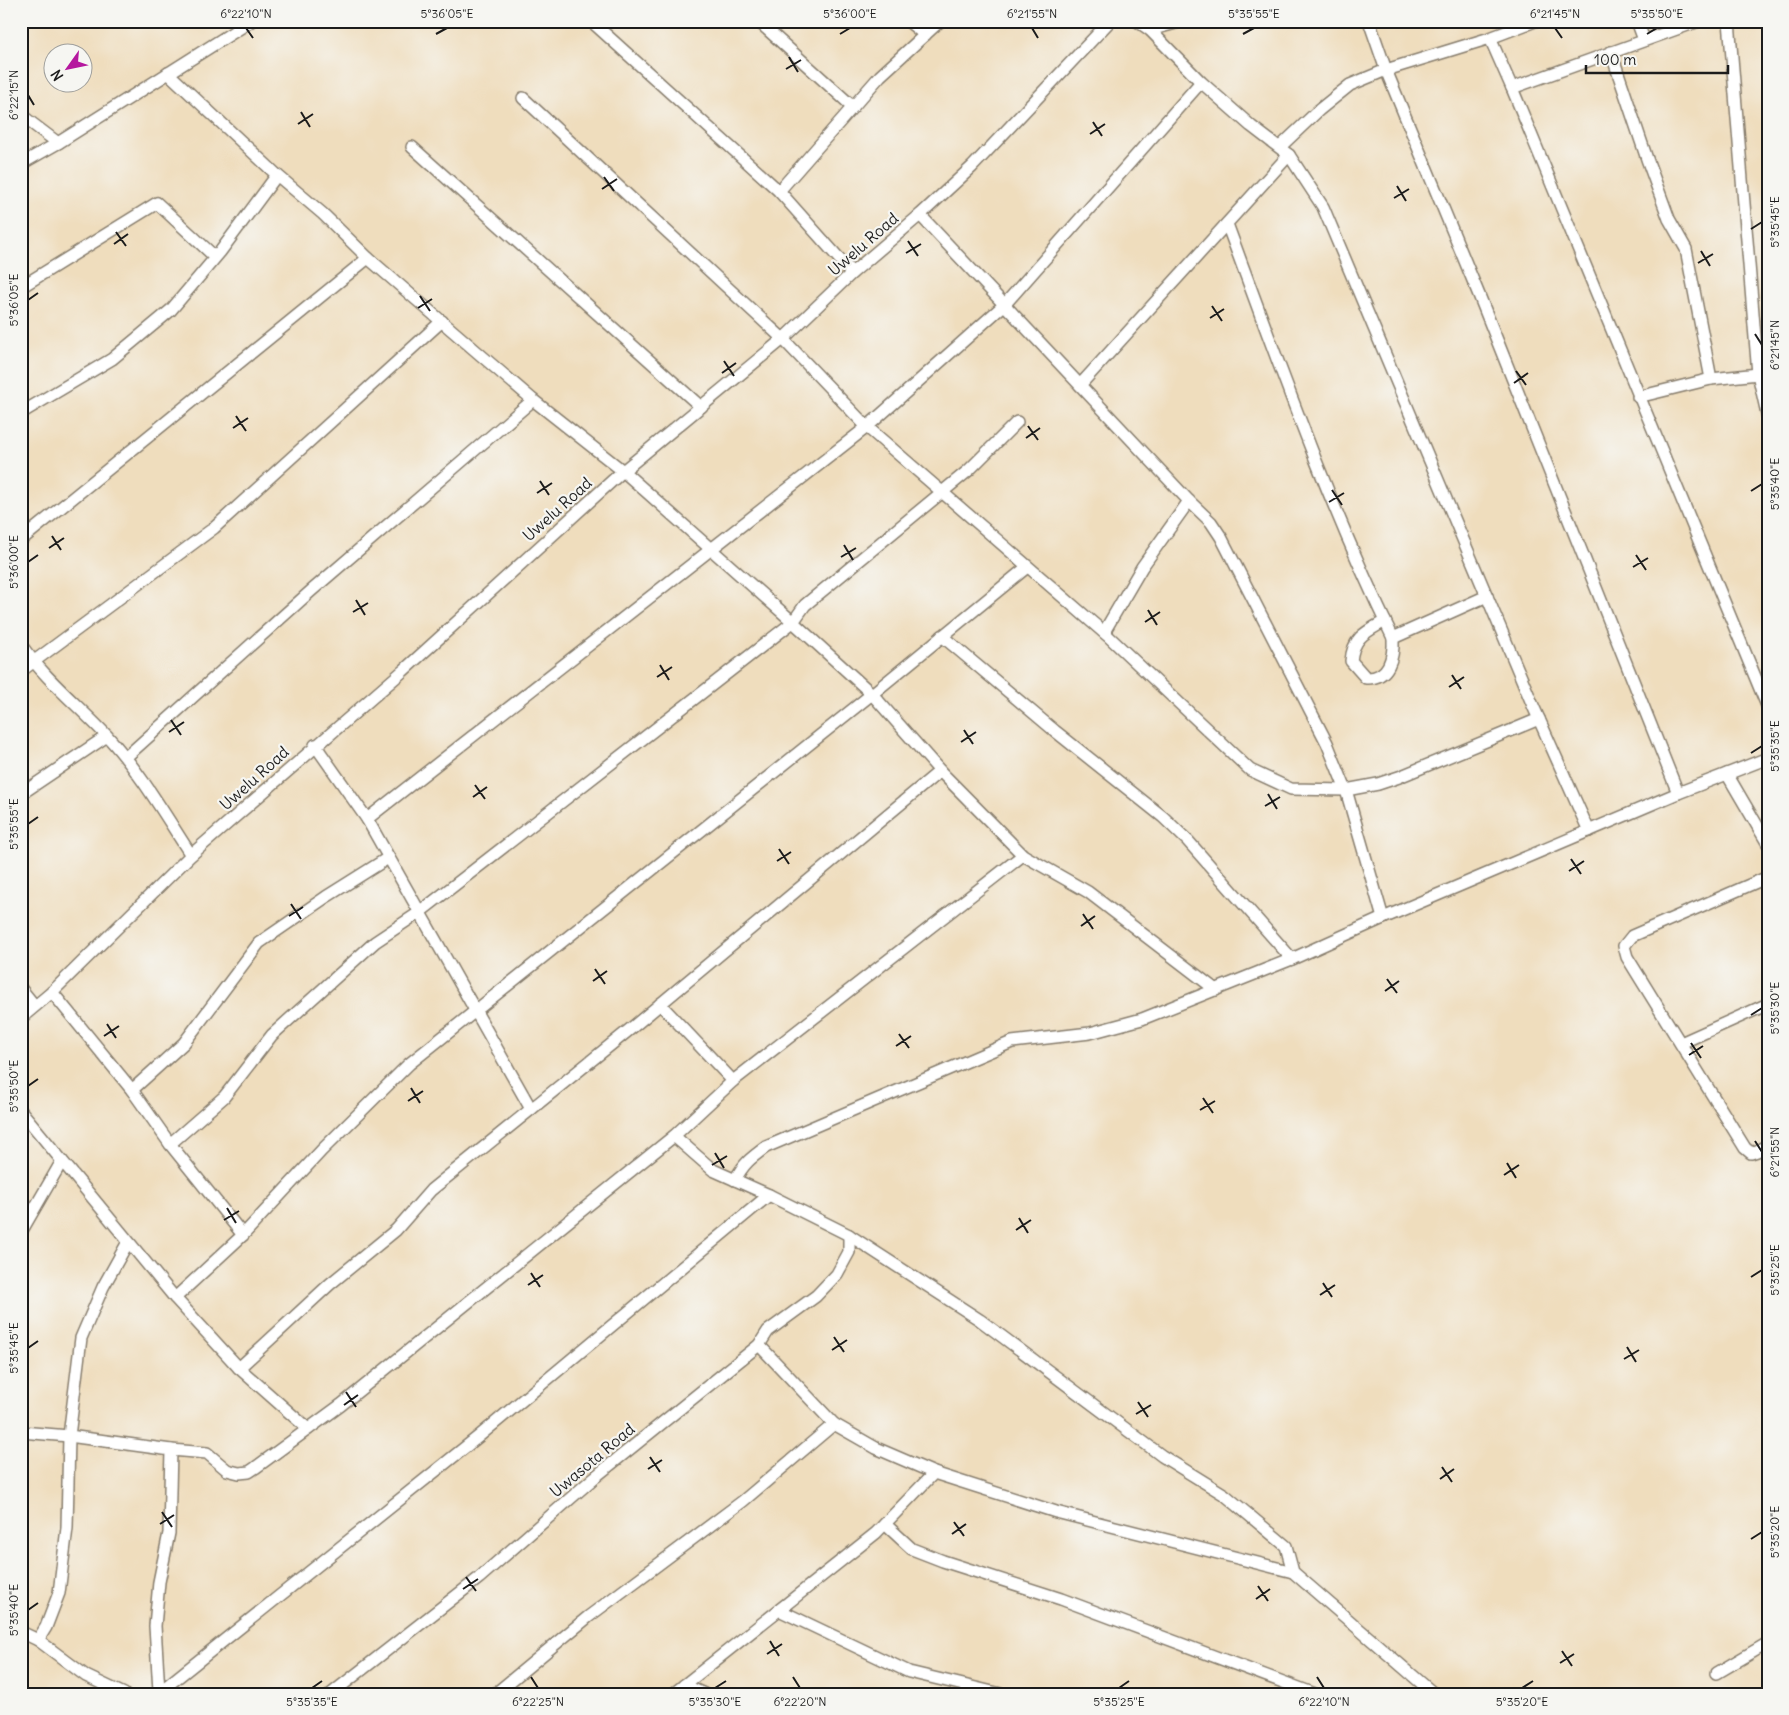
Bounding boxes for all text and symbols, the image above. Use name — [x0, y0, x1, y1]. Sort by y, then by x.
text: 6°22'10"N — [220, 6, 272, 21]
text: 5°36'05"E — [421, 6, 473, 21]
text: 5°36'00"E — [823, 6, 877, 21]
text: 6°21'55"N — [1007, 6, 1057, 21]
text: 5°35'55"E — [1228, 6, 1280, 21]
text: 6°21'45"N — [1530, 6, 1580, 21]
text: 5°35'50"E — [1631, 6, 1683, 21]
north arrow — [42, 42, 92, 92]
scale bar — [1586, 42, 1729, 74]
text: 100 m — [1594, 50, 1636, 69]
text: N — [47, 66, 67, 84]
text: 6°22'15"N — [6, 70, 21, 120]
text: 5°35'45"E — [1767, 196, 1782, 248]
street label: Uwelu Road — [824, 208, 902, 280]
text: 5°36'05"E — [6, 274, 21, 326]
text: 6°21'45"N — [1767, 320, 1782, 370]
text: 5°35'40"E — [1767, 458, 1782, 510]
street label: Uwelu Road — [518, 473, 596, 545]
text: 5°36'00"E — [6, 535, 21, 589]
text: 5°35'35"E — [1767, 720, 1782, 772]
street label: Uwelu Road — [215, 742, 293, 814]
text: 5°35'55"E — [6, 798, 21, 850]
text: 5°35'30"E — [1767, 982, 1782, 1034]
text: 5°35'50"E — [6, 1060, 21, 1112]
text: 6°21'55"N — [1767, 1127, 1782, 1177]
text: 5°35'25"E — [1767, 1244, 1782, 1296]
text: 5°35'45"E — [6, 1322, 21, 1374]
street label: Uwasota Road — [545, 1419, 639, 1501]
text: 5°35'20"E — [1767, 1506, 1782, 1558]
text: 5°35'40"E — [6, 1584, 21, 1636]
text: 5°35'35"E — [286, 1694, 338, 1709]
text: 6°22'25"N — [512, 1694, 564, 1709]
text: 5°35'30"E — [689, 1694, 741, 1709]
text: 6°22'20"N — [773, 1694, 827, 1709]
text: 5°35'25"E — [1093, 1694, 1145, 1709]
text: 6°22'10"N — [1298, 1694, 1350, 1709]
text: 5°35'20"E — [1496, 1694, 1548, 1709]

